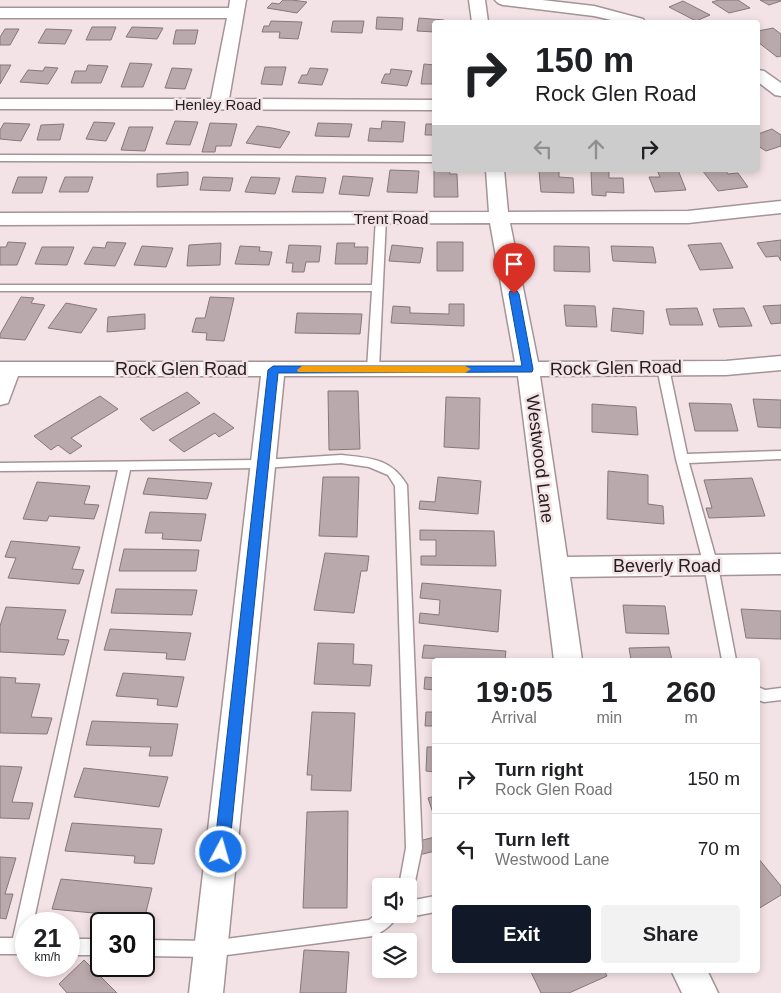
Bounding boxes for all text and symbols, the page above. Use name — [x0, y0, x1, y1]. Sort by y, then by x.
icon: right — [452, 40, 517, 105]
text: 150 m — [535, 40, 634, 79]
text: Rock Glen Road — [535, 81, 696, 106]
street label: Henley Road — [175, 96, 261, 113]
icon: left — [529, 135, 557, 163]
icon: ahead — [582, 135, 610, 163]
icon: right — [635, 135, 663, 163]
street label: Trent Road — [354, 210, 428, 227]
pin — [493, 243, 535, 294]
icon: arrive — [500, 250, 528, 278]
street label: Rock Glen Road — [550, 357, 682, 379]
street label: Rock Glen Road — [115, 359, 247, 379]
street label: Westwood Lane — [522, 394, 558, 524]
street label: Beverly Road — [613, 556, 721, 576]
text: 19:05 — [476, 675, 553, 708]
text: 1 — [601, 675, 618, 708]
text: 260 — [666, 675, 716, 708]
text: Arrival — [492, 709, 537, 726]
text: min — [596, 709, 622, 726]
text: m — [684, 709, 698, 726]
text: Turn right — [495, 759, 583, 780]
icon: right — [452, 765, 480, 793]
text: 150 m — [687, 768, 740, 789]
text: Rock Glen Road — [495, 781, 612, 798]
position arrow — [194, 825, 246, 877]
text: Turn left — [495, 829, 570, 850]
icon: left — [452, 835, 480, 863]
text: 70 m — [698, 838, 740, 859]
text: Westwood Lane — [495, 851, 609, 868]
map controls — [372, 878, 417, 978]
button: sound — [372, 878, 417, 923]
button: Exit — [452, 905, 591, 963]
button: Share — [601, 905, 740, 963]
speed limit sign: 30 — [90, 912, 155, 977]
text: 21 — [34, 924, 61, 952]
button: layers — [372, 933, 417, 978]
text: km/h — [34, 950, 61, 964]

